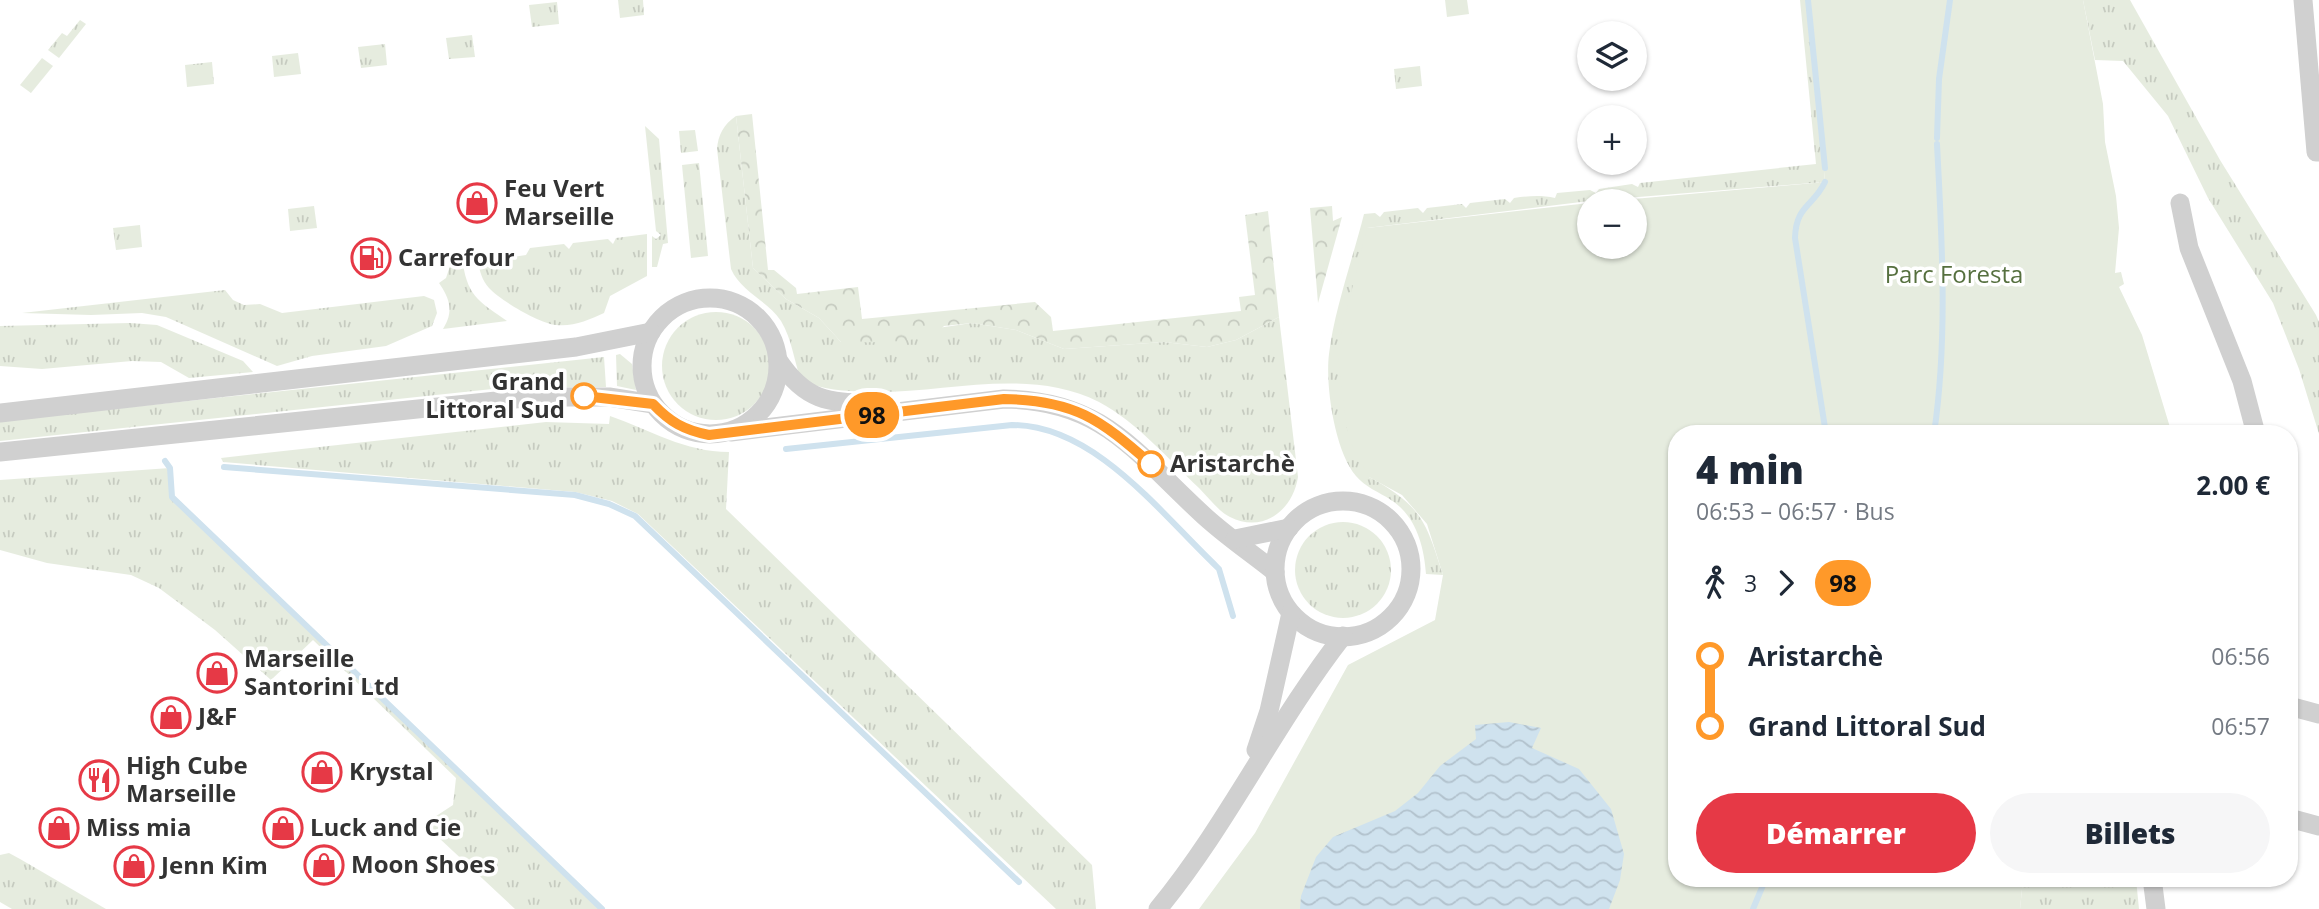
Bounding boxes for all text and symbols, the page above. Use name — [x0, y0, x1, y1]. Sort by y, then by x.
map controls — [1577, 21, 1647, 259]
button: layers — [1577, 21, 1647, 91]
button: + — [1577, 105, 1647, 175]
place label: Feu Vert Marseille — [504, 171, 614, 232]
shop icon: Feu Vert Marseille — [456, 182, 498, 224]
button: − — [1577, 189, 1647, 259]
fuel station icon: Carrefour — [350, 237, 392, 279]
place label: Carrefour — [398, 240, 515, 273]
park label: Parc Foresta — [1885, 257, 2023, 290]
place label: Grand Littoral Sud — [425, 364, 565, 425]
marker: Grand Littoral Sud — [571, 383, 597, 409]
line badge: 98 — [840, 392, 903, 438]
text: 98 — [858, 398, 886, 431]
text: 4 min — [1696, 443, 1804, 495]
place label: Aristarchè — [1170, 446, 1295, 479]
marker: Aristarchè — [1138, 451, 1164, 477]
text: 2.00 € — [2196, 467, 2270, 503]
text: 06:53 – 06:57 · Bus — [1696, 495, 1895, 527]
icon: walk — [1696, 564, 1734, 602]
icon: forward — [1767, 564, 1805, 602]
text: 98 — [1829, 566, 1857, 599]
text: 3 — [1744, 567, 1757, 599]
text: Aristarchè — [1748, 638, 1883, 674]
text: 06:56 — [2211, 640, 2270, 672]
place label: Marseille Santorini Ltd — [244, 641, 399, 702]
shop icon: Marseille Santorini Ltd — [196, 652, 238, 694]
shop icon: J&F — [150, 696, 192, 738]
place label: J&F — [196, 699, 237, 732]
text: Grand Littoral Sud — [1748, 708, 1986, 744]
text: 06:57 — [2211, 710, 2270, 742]
place label: High Cube Marseille — [126, 748, 248, 809]
shop icon: Krystal — [301, 751, 343, 793]
place label: Krystal — [349, 754, 434, 787]
restaurant icon: High Cube Marseille — [78, 759, 120, 801]
button: Démarrer — [1696, 793, 1976, 873]
button: Billets — [1990, 793, 2270, 873]
shop icon: Miss mia — [38, 807, 80, 849]
shop icon: Luck and Cie — [262, 807, 304, 849]
place label: Miss mia — [86, 810, 191, 843]
place label: Luck and Cie — [310, 810, 461, 843]
shop icon: Moon Shoes — [303, 844, 345, 886]
shop icon: Jenn Kim — [113, 845, 155, 887]
place label: Moon Shoes — [351, 847, 495, 880]
place label: Jenn Kim — [159, 848, 268, 881]

